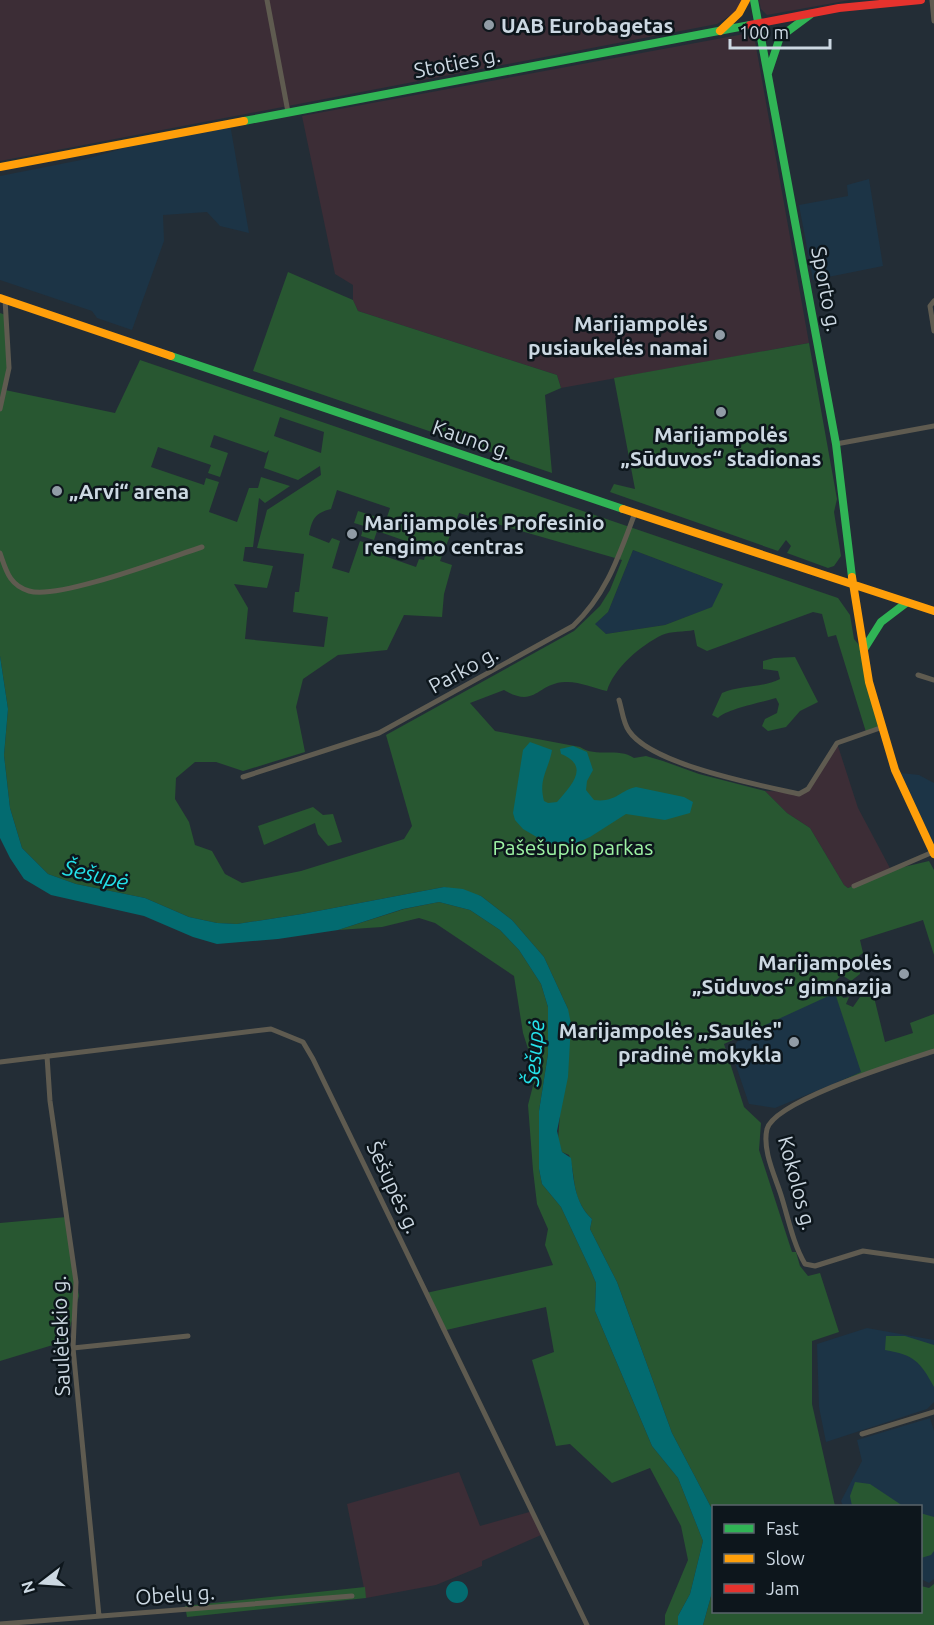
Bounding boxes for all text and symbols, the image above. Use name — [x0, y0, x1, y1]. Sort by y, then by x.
scale bar — [730, 12, 830, 50]
place label: UAB Eurobagetas — [501, 13, 673, 37]
marker: UAB Eurobagetas — [482, 18, 496, 32]
text: 100 m — [739, 22, 789, 42]
street label: Stoties g. — [412, 42, 502, 82]
street label: Sporto g. — [807, 244, 847, 334]
place label: Marijampolės pusiaukelės namai — [528, 311, 708, 359]
marker: Marijampolės pusiaukelės namai — [713, 328, 727, 342]
marker: Marijampolės „Sūduvos“ stadionas — [714, 405, 728, 419]
street label: Kauno g. — [429, 414, 515, 464]
place label: Marijampolės „Sūduvos“ stadionas — [621, 422, 821, 470]
place label: „Arvi“ arena — [69, 479, 189, 503]
marker: „Arvi“ arena — [50, 484, 64, 498]
place label: Marijampolės Profesinio rengimo centras — [364, 510, 605, 558]
marker: Marijampolės Profesinio rengimo centras — [345, 527, 359, 541]
street label: Parko g. — [424, 640, 502, 698]
park label: Pašešupio parkas — [493, 835, 654, 859]
water label: Šešupė — [60, 854, 131, 894]
place label: Marijampolės „Sūduvos“ gimnazija — [692, 950, 892, 998]
marker: Marijampolės „Sūduvos“ gimnazija — [897, 967, 911, 981]
place label: Marijampolės ,,Saulės" pradinė mokykla — [559, 1018, 782, 1066]
water label: Šešupė — [518, 1019, 548, 1088]
marker: Marijampolės ,,Saulės" pradinė mokykla — [787, 1035, 801, 1049]
street label: Kokolos g. — [774, 1133, 822, 1233]
street label: Šešupės g. — [362, 1137, 426, 1237]
street label: Saulėtekio g. — [46, 1275, 74, 1397]
legend — [712, 1505, 922, 1613]
text: Fast — [766, 1518, 799, 1538]
text: Slow — [766, 1548, 805, 1568]
north arrow — [12, 1553, 72, 1613]
text: Jam — [766, 1578, 800, 1598]
text: N — [17, 1579, 38, 1596]
street label: Obelų g. — [134, 1579, 216, 1609]

